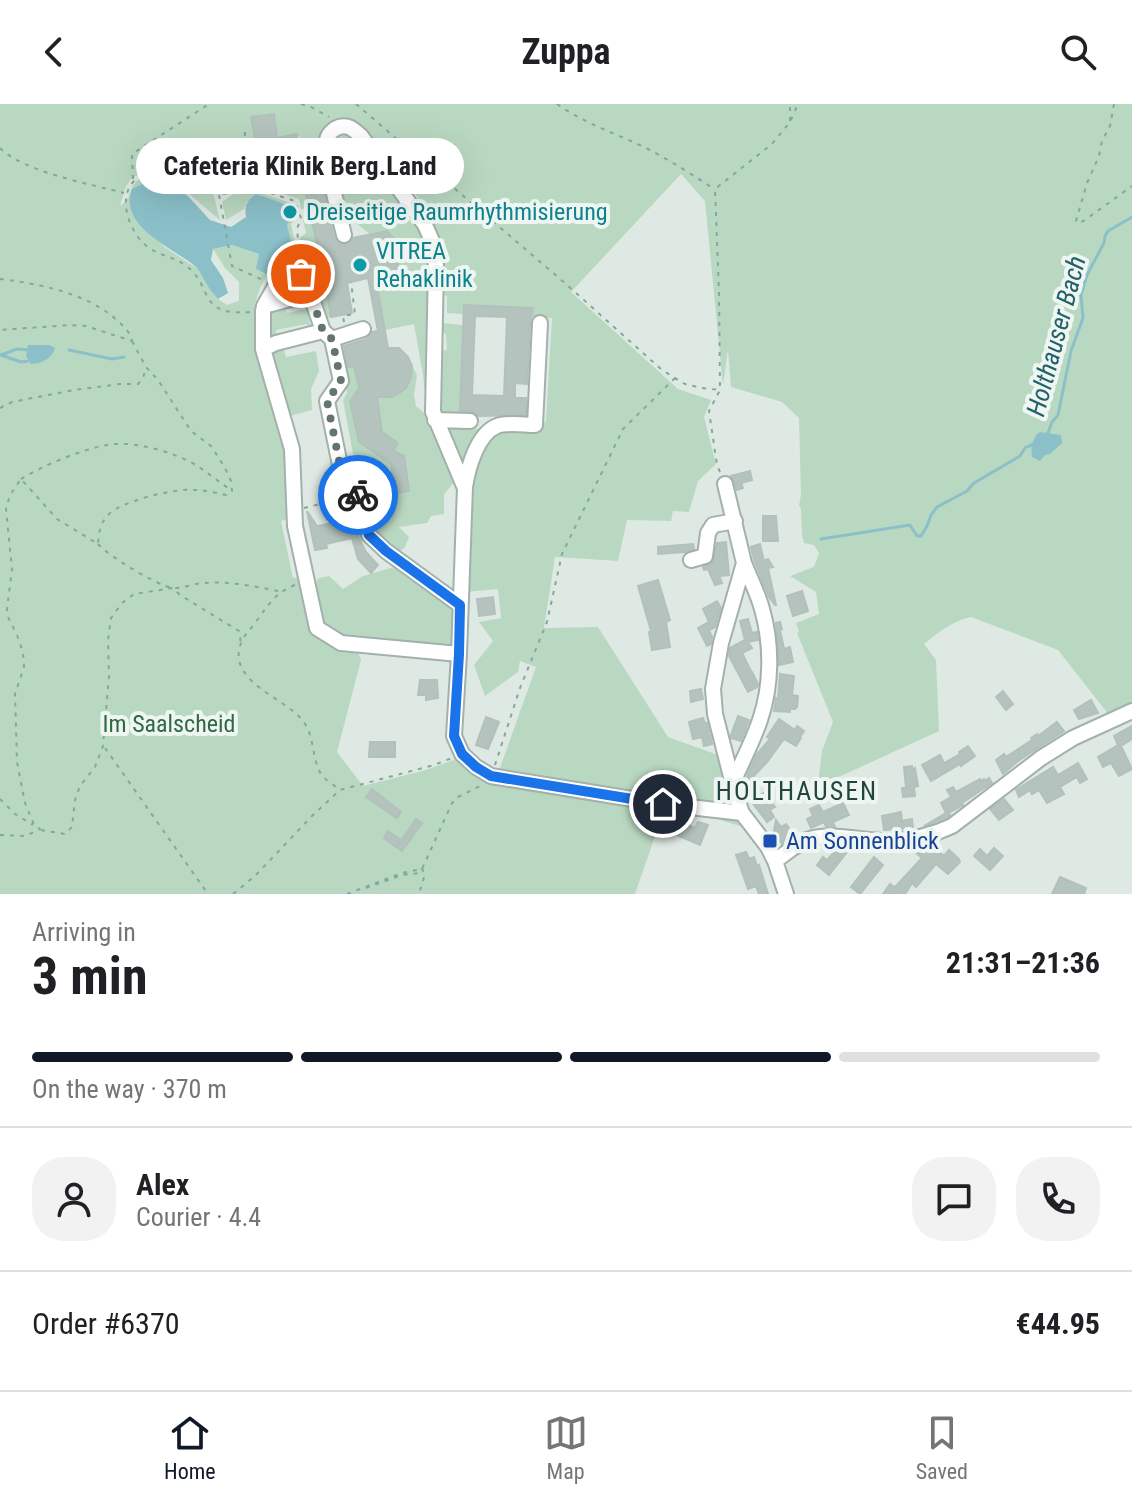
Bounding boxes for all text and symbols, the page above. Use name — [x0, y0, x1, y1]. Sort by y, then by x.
icon: back — [32, 30, 76, 74]
icon: search — [1056, 30, 1100, 74]
text: Zuppa — [521, 31, 611, 73]
callout: Cafeteria Klinik Berg.Land — [137, 138, 465, 194]
text: Cafeteria Klinik Berg.Land — [163, 151, 437, 181]
place label: Dreiseitige Raumrhythmisierung — [306, 198, 608, 226]
marker: Dreiseitige Raumrhythmisierung — [281, 203, 299, 221]
place label: VITREA Rehaklinik — [376, 237, 473, 293]
pin — [267, 240, 335, 308]
icon: bag — [279, 252, 323, 296]
water label: Holthauser Bach — [1020, 253, 1092, 419]
marker: VITREA Rehaklinik — [351, 256, 369, 274]
courier — [318, 455, 398, 535]
icon: bike — [336, 473, 380, 517]
park label: Im Saalscheid — [103, 710, 235, 738]
pin — [629, 770, 697, 838]
district label: HOLTHAUSEN — [716, 776, 878, 806]
icon: home — [641, 782, 685, 826]
place label: Am Sonnenblick — [786, 827, 939, 855]
marker: Am Sonnenblick — [761, 832, 779, 850]
text: Arriving in — [32, 917, 136, 947]
text: 21:31–21:36 — [946, 945, 1100, 980]
text: 3 min — [32, 946, 148, 1007]
text: On the way · 370 m — [32, 1074, 227, 1104]
button: person — [32, 1157, 116, 1241]
button: chat — [912, 1157, 996, 1241]
button: phone — [1016, 1157, 1100, 1241]
text: Alex — [136, 1167, 189, 1202]
text: Courier · 4.4 — [136, 1202, 261, 1232]
text: Order #6370 — [32, 1306, 180, 1341]
text: €44.95 — [1015, 1306, 1100, 1341]
tab: Home — [164, 1411, 216, 1484]
tab: Map — [544, 1411, 588, 1484]
tab: Saved — [916, 1411, 968, 1484]

